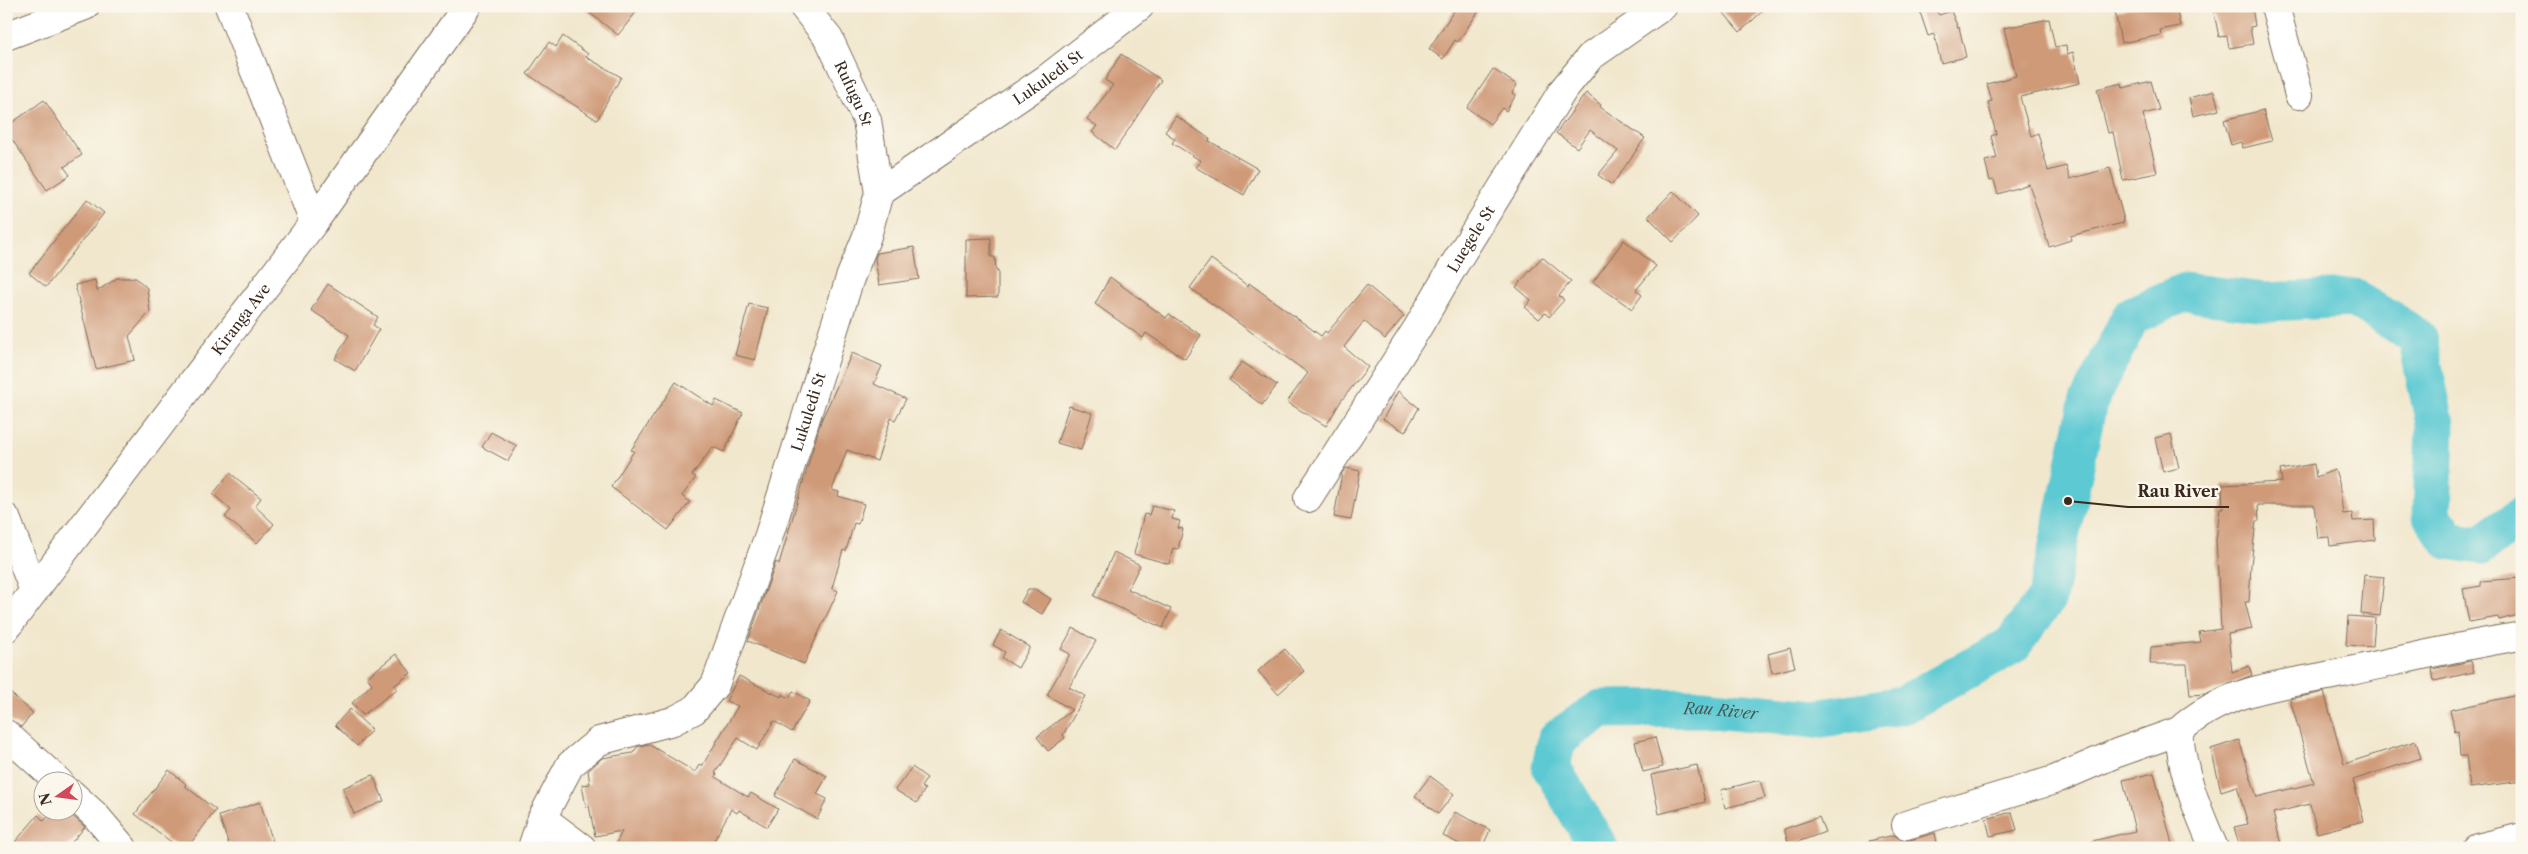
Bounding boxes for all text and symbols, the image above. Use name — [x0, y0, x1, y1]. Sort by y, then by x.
street label: Lukuledi St — [1009, 44, 1087, 108]
street label: Rufugu St — [831, 57, 877, 128]
street label: Luegele St — [1443, 201, 1499, 275]
street label: Kiranga Ave — [207, 279, 274, 359]
street label: Lukuledi St — [787, 369, 829, 454]
callout: Rau River — [2128, 476, 2229, 507]
text: Rau River — [2138, 481, 2219, 501]
water label: Rau River — [1681, 698, 1761, 724]
north arrow — [32, 772, 82, 822]
text: N — [35, 791, 56, 807]

